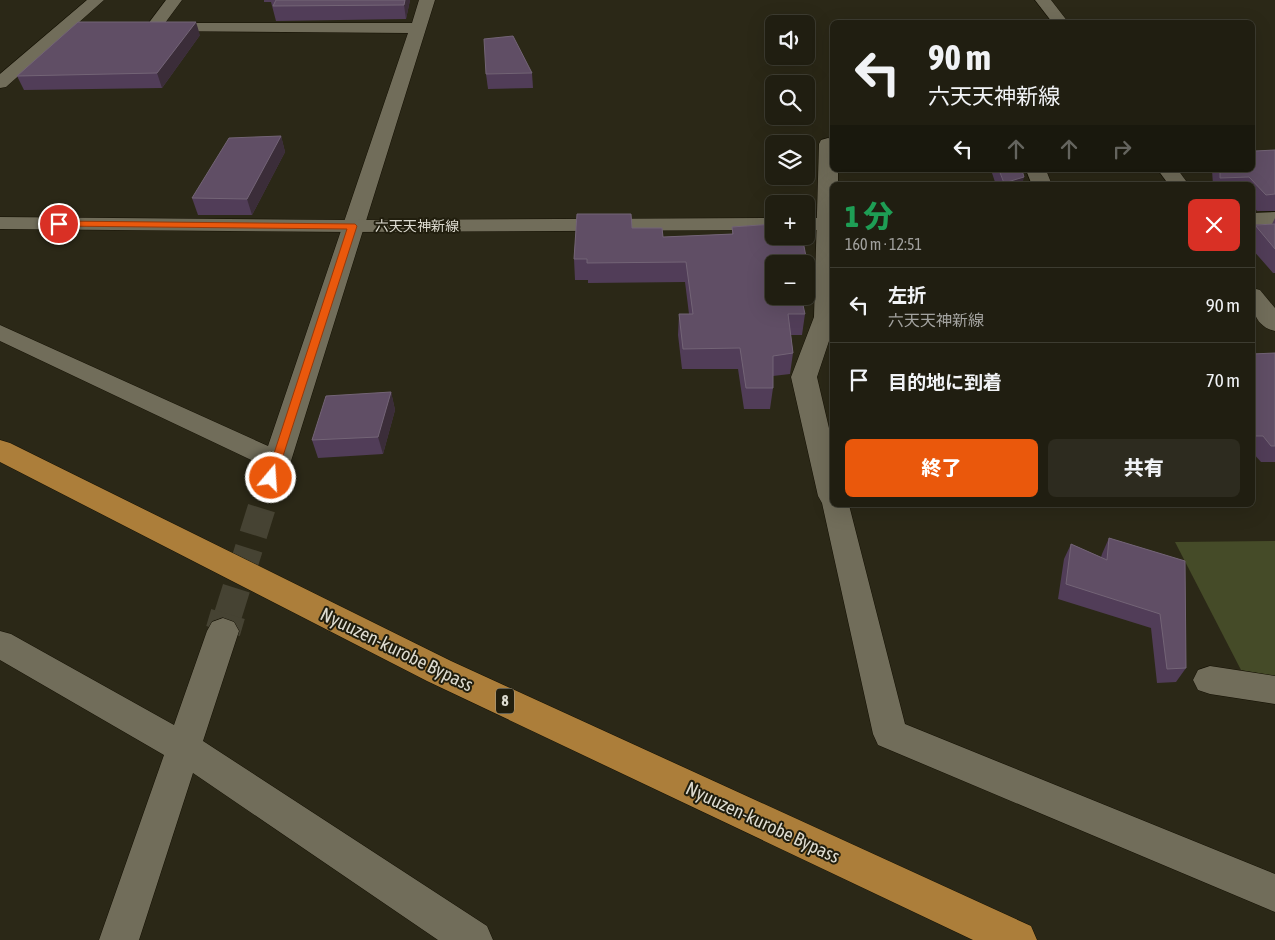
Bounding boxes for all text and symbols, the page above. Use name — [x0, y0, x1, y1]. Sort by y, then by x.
map controls — [765, 15, 815, 305]
button: sound — [765, 15, 815, 65]
text: 90 m — [928, 37, 991, 77]
icon: left — [845, 40, 910, 105]
button: search — [765, 75, 815, 125]
text: 六天天神新線 — [928, 83, 1060, 109]
button: layers — [765, 135, 815, 185]
icon: left — [949, 135, 977, 163]
icon: ahead — [1002, 135, 1030, 163]
icon: ahead — [1055, 135, 1083, 163]
icon: right — [1108, 135, 1136, 163]
button: + — [765, 195, 815, 245]
text: 1 分 — [845, 199, 893, 233]
button: close — [1188, 199, 1240, 251]
pin — [38, 203, 80, 245]
icon: arrive — [45, 210, 73, 238]
street label: 六天天神新線 — [375, 218, 459, 234]
text: 160 m · 12:51 — [845, 235, 922, 253]
button: − — [765, 255, 815, 305]
text: 左折 — [888, 284, 926, 306]
icon: left — [845, 291, 873, 319]
text: 90 m — [1206, 294, 1240, 316]
text: 六天天神新線 — [888, 311, 984, 329]
icon: arrive — [845, 366, 873, 394]
text: 70 m — [1206, 369, 1240, 391]
text: 目的地に到着 — [888, 371, 1002, 393]
button: 終了 — [845, 439, 1038, 497]
button: 共有 — [1048, 439, 1240, 497]
position arrow — [244, 451, 296, 503]
street label: Nyuuzen-kurobe Bypass — [317, 603, 477, 696]
road number: 8 — [496, 688, 514, 714]
street label: Nyuuzen-kurobe Bypass — [683, 777, 844, 867]

